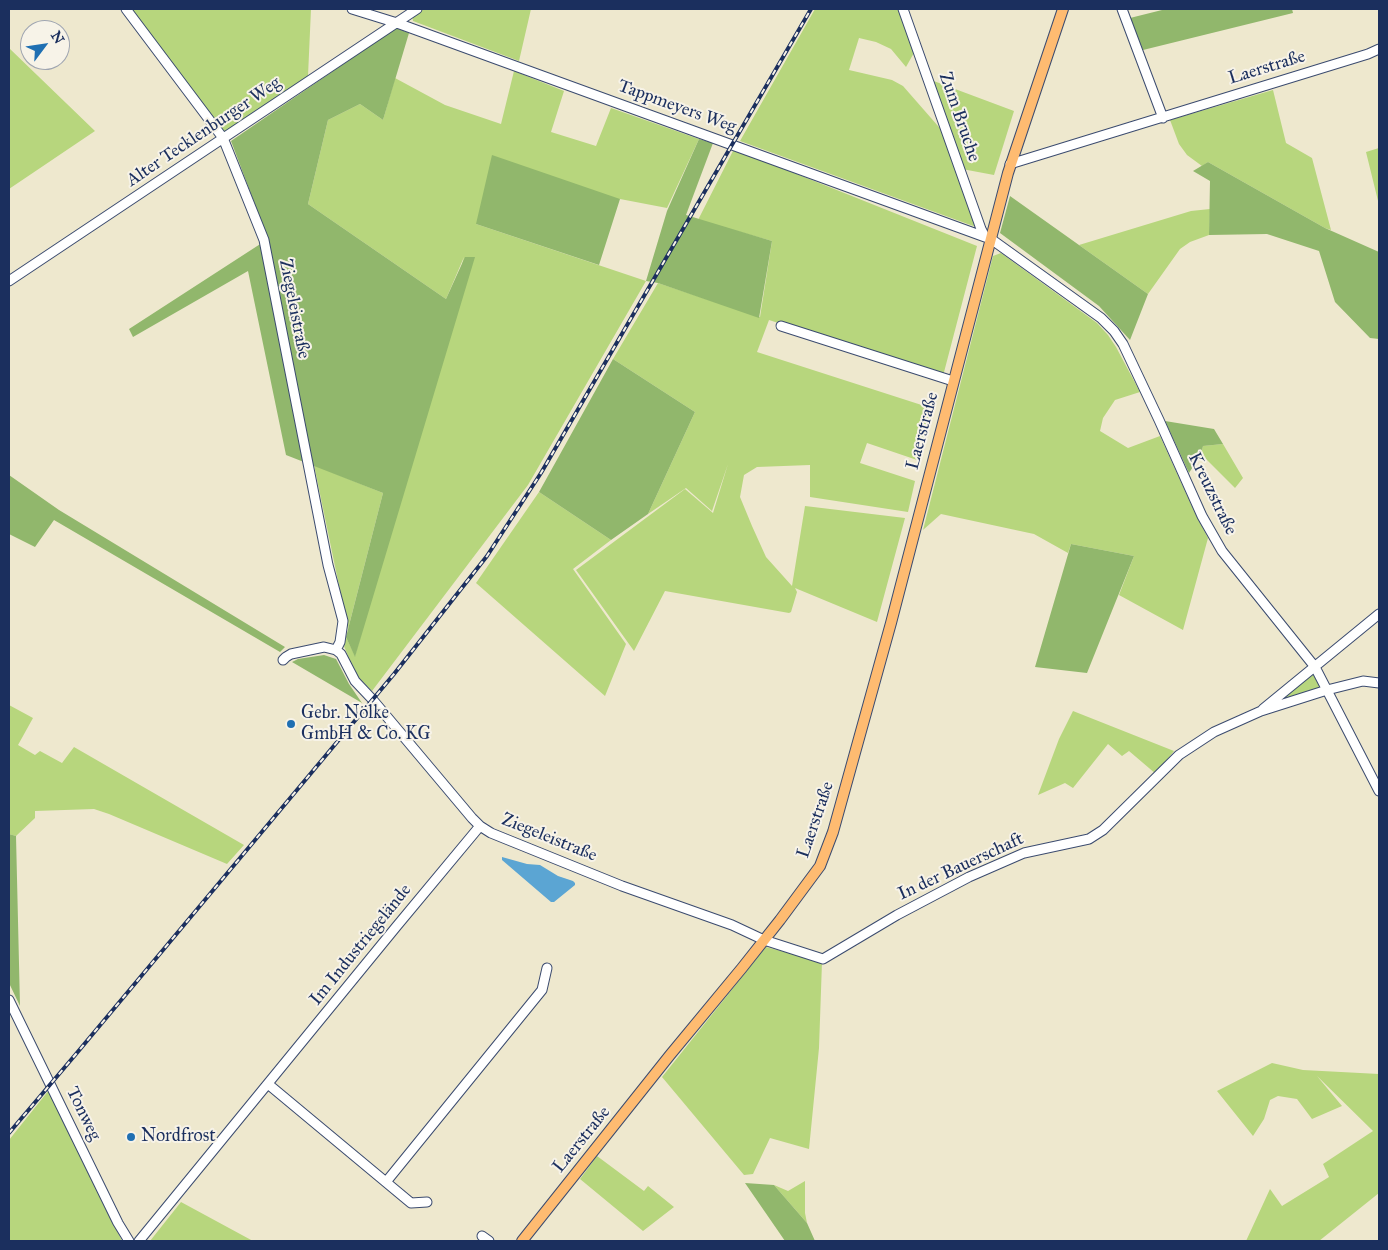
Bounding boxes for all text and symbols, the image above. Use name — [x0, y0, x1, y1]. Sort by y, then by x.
north arrow — [20, 20, 70, 70]
text: N — [47, 28, 68, 47]
street label: Laerstraße — [1226, 46, 1308, 90]
street label: Zum Bruche — [934, 69, 984, 165]
street label: Alter Tecklenburger Weg — [123, 72, 285, 192]
street label: Tappmeyers Weg — [615, 76, 739, 138]
street label: Ziegeleistraße — [274, 257, 314, 361]
street label: Laerstraße — [902, 390, 944, 472]
street label: Kreuzstraße — [1183, 449, 1241, 539]
place label: Gebr. Nölke GmbH & Co. KG — [301, 703, 431, 746]
marker: Gebr. Nölke GmbH & Co. KG — [285, 718, 297, 730]
street label: Laerstraße — [793, 779, 839, 861]
street label: Ziegeleistraße — [498, 809, 600, 867]
street label: In der Bauerschaft — [895, 828, 1027, 906]
street label: Im Industriegelände — [306, 880, 416, 1010]
street label: Tonweg — [61, 1084, 105, 1144]
street label: Laerstraße — [549, 1102, 615, 1178]
place label: Nordfrost — [141, 1126, 216, 1148]
marker: Nordfrost — [125, 1131, 137, 1143]

